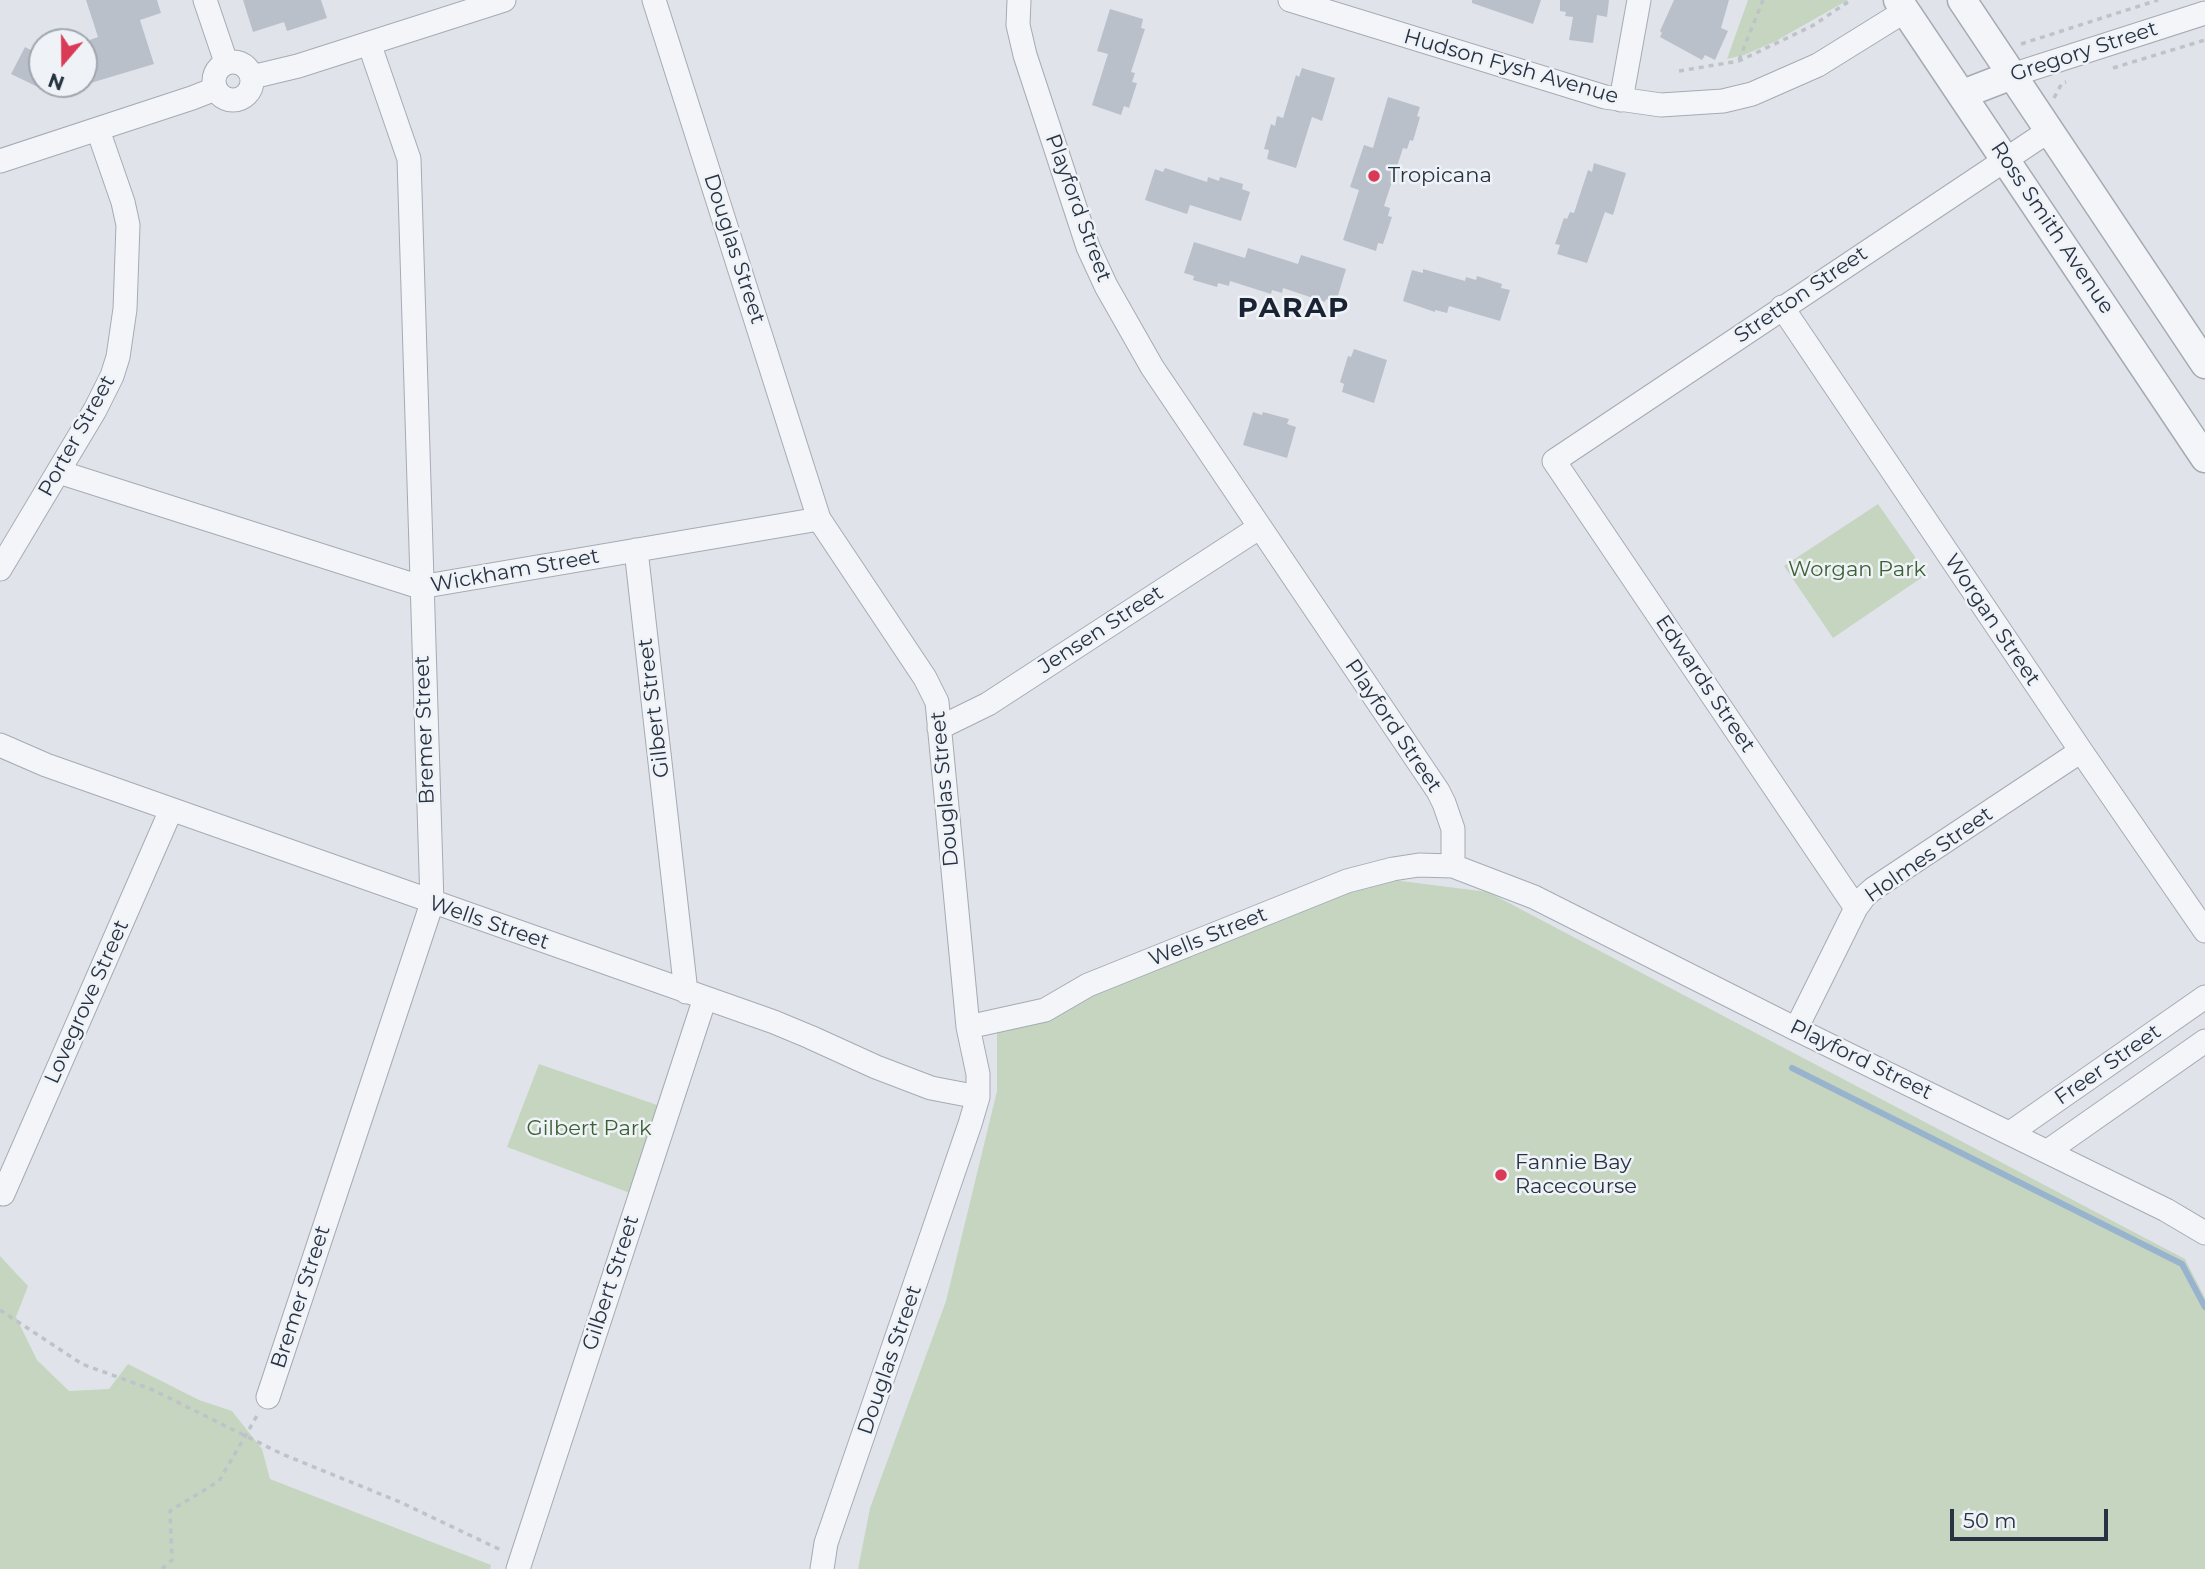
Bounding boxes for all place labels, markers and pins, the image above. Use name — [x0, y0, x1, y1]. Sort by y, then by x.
place label: Tropicana — [1388, 163, 1492, 189]
marker: Tropicana — [1366, 168, 1382, 184]
place label: Fannie Bay Racecourse — [1515, 1150, 1637, 1200]
marker: Fannie Bay Racecourse — [1493, 1167, 1509, 1183]

